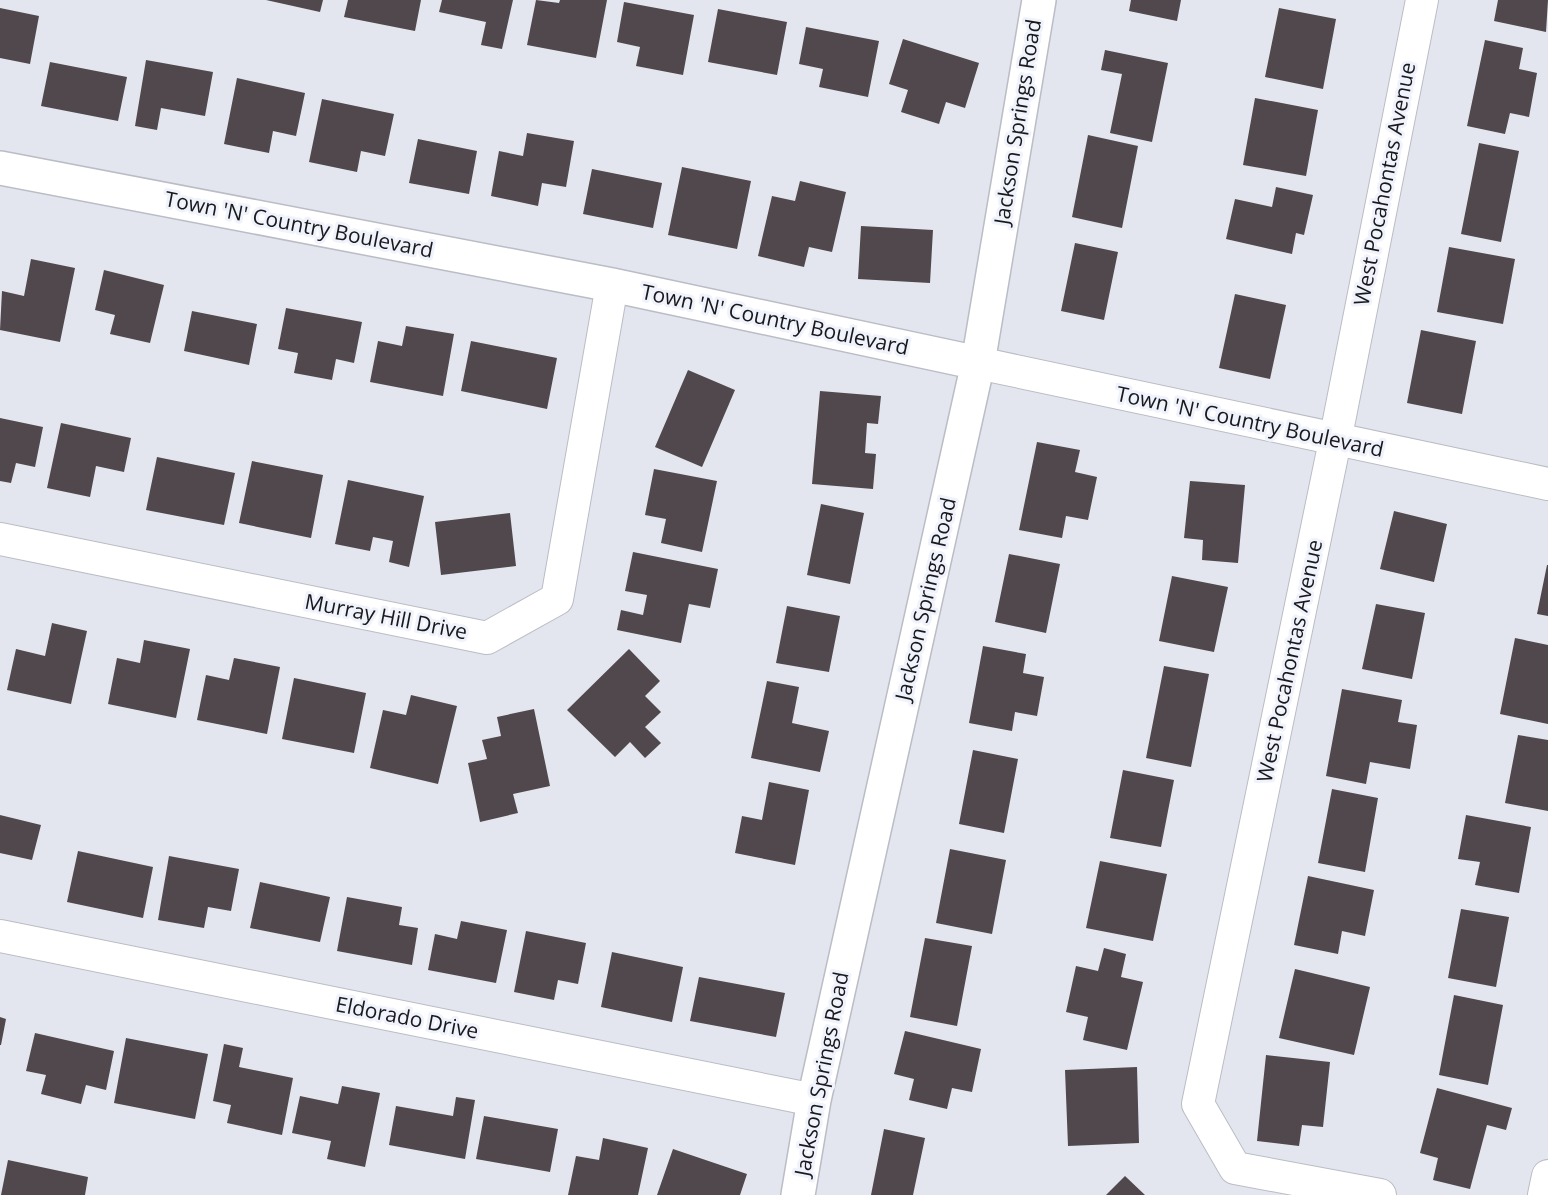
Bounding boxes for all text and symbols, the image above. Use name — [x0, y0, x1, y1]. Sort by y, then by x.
street label: Jackson Springs Road — [987, 17, 1047, 228]
street label: West Pocahontas Avenue — [1347, 60, 1421, 308]
street label: Town 'N' Country Boulevard — [163, 184, 436, 264]
street label: Town 'N' Country Boulevard — [639, 277, 911, 361]
street label: Town 'N' Country Boulevard — [1114, 379, 1386, 463]
street label: Jackson Springs Road — [888, 495, 962, 705]
street label: West Pocahontas Avenue — [1250, 537, 1328, 785]
street label: Murray Hill Drive — [303, 587, 470, 645]
street label: Jackson Springs Road — [787, 969, 855, 1180]
street label: Eldorado Drive — [333, 989, 481, 1045]

